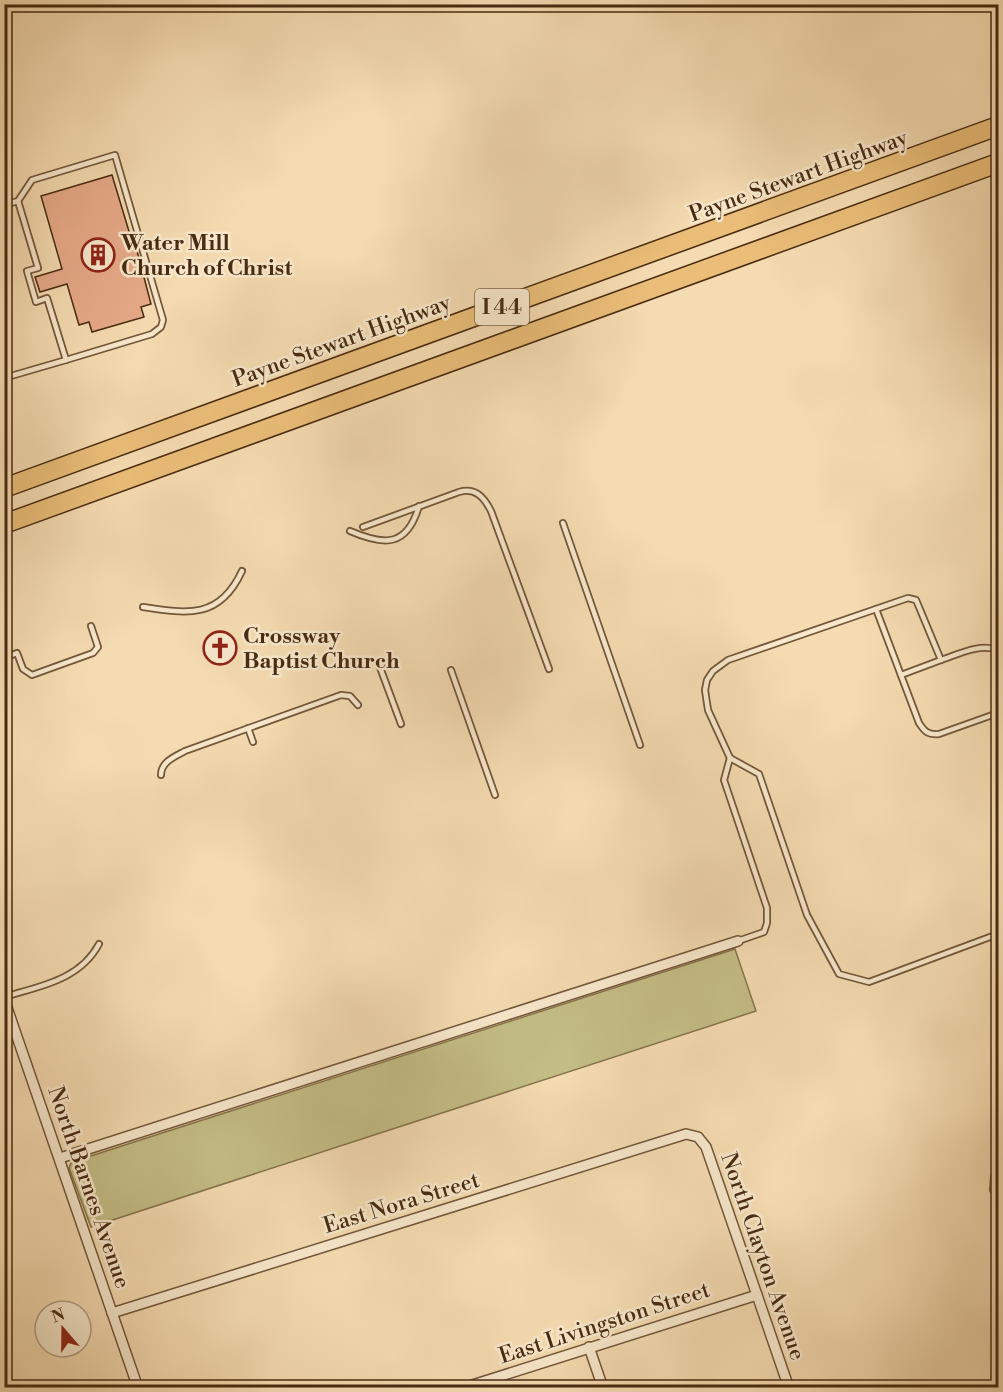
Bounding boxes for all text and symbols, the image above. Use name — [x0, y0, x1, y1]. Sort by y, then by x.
street label: Payne Stewart Highway — [685, 124, 912, 229]
place label: Water Mill Church of Christ — [120, 230, 292, 282]
building icon: Water Mill Church of Christ — [80, 237, 116, 273]
street label: Payne Stewart Highway — [228, 289, 455, 394]
road number: I 44 — [475, 289, 529, 325]
place label: Crossway Baptist Church — [243, 623, 400, 675]
church icon: Crossway Baptist Church — [202, 630, 238, 666]
street label: North Barnes Avenue — [41, 1083, 136, 1292]
street label: North Clayton Avenue — [714, 1149, 811, 1364]
street label: East Nora Street — [320, 1167, 483, 1240]
street label: East Livingston Street — [496, 1277, 713, 1370]
north arrow — [33, 1299, 93, 1359]
text: N — [49, 1304, 68, 1327]

